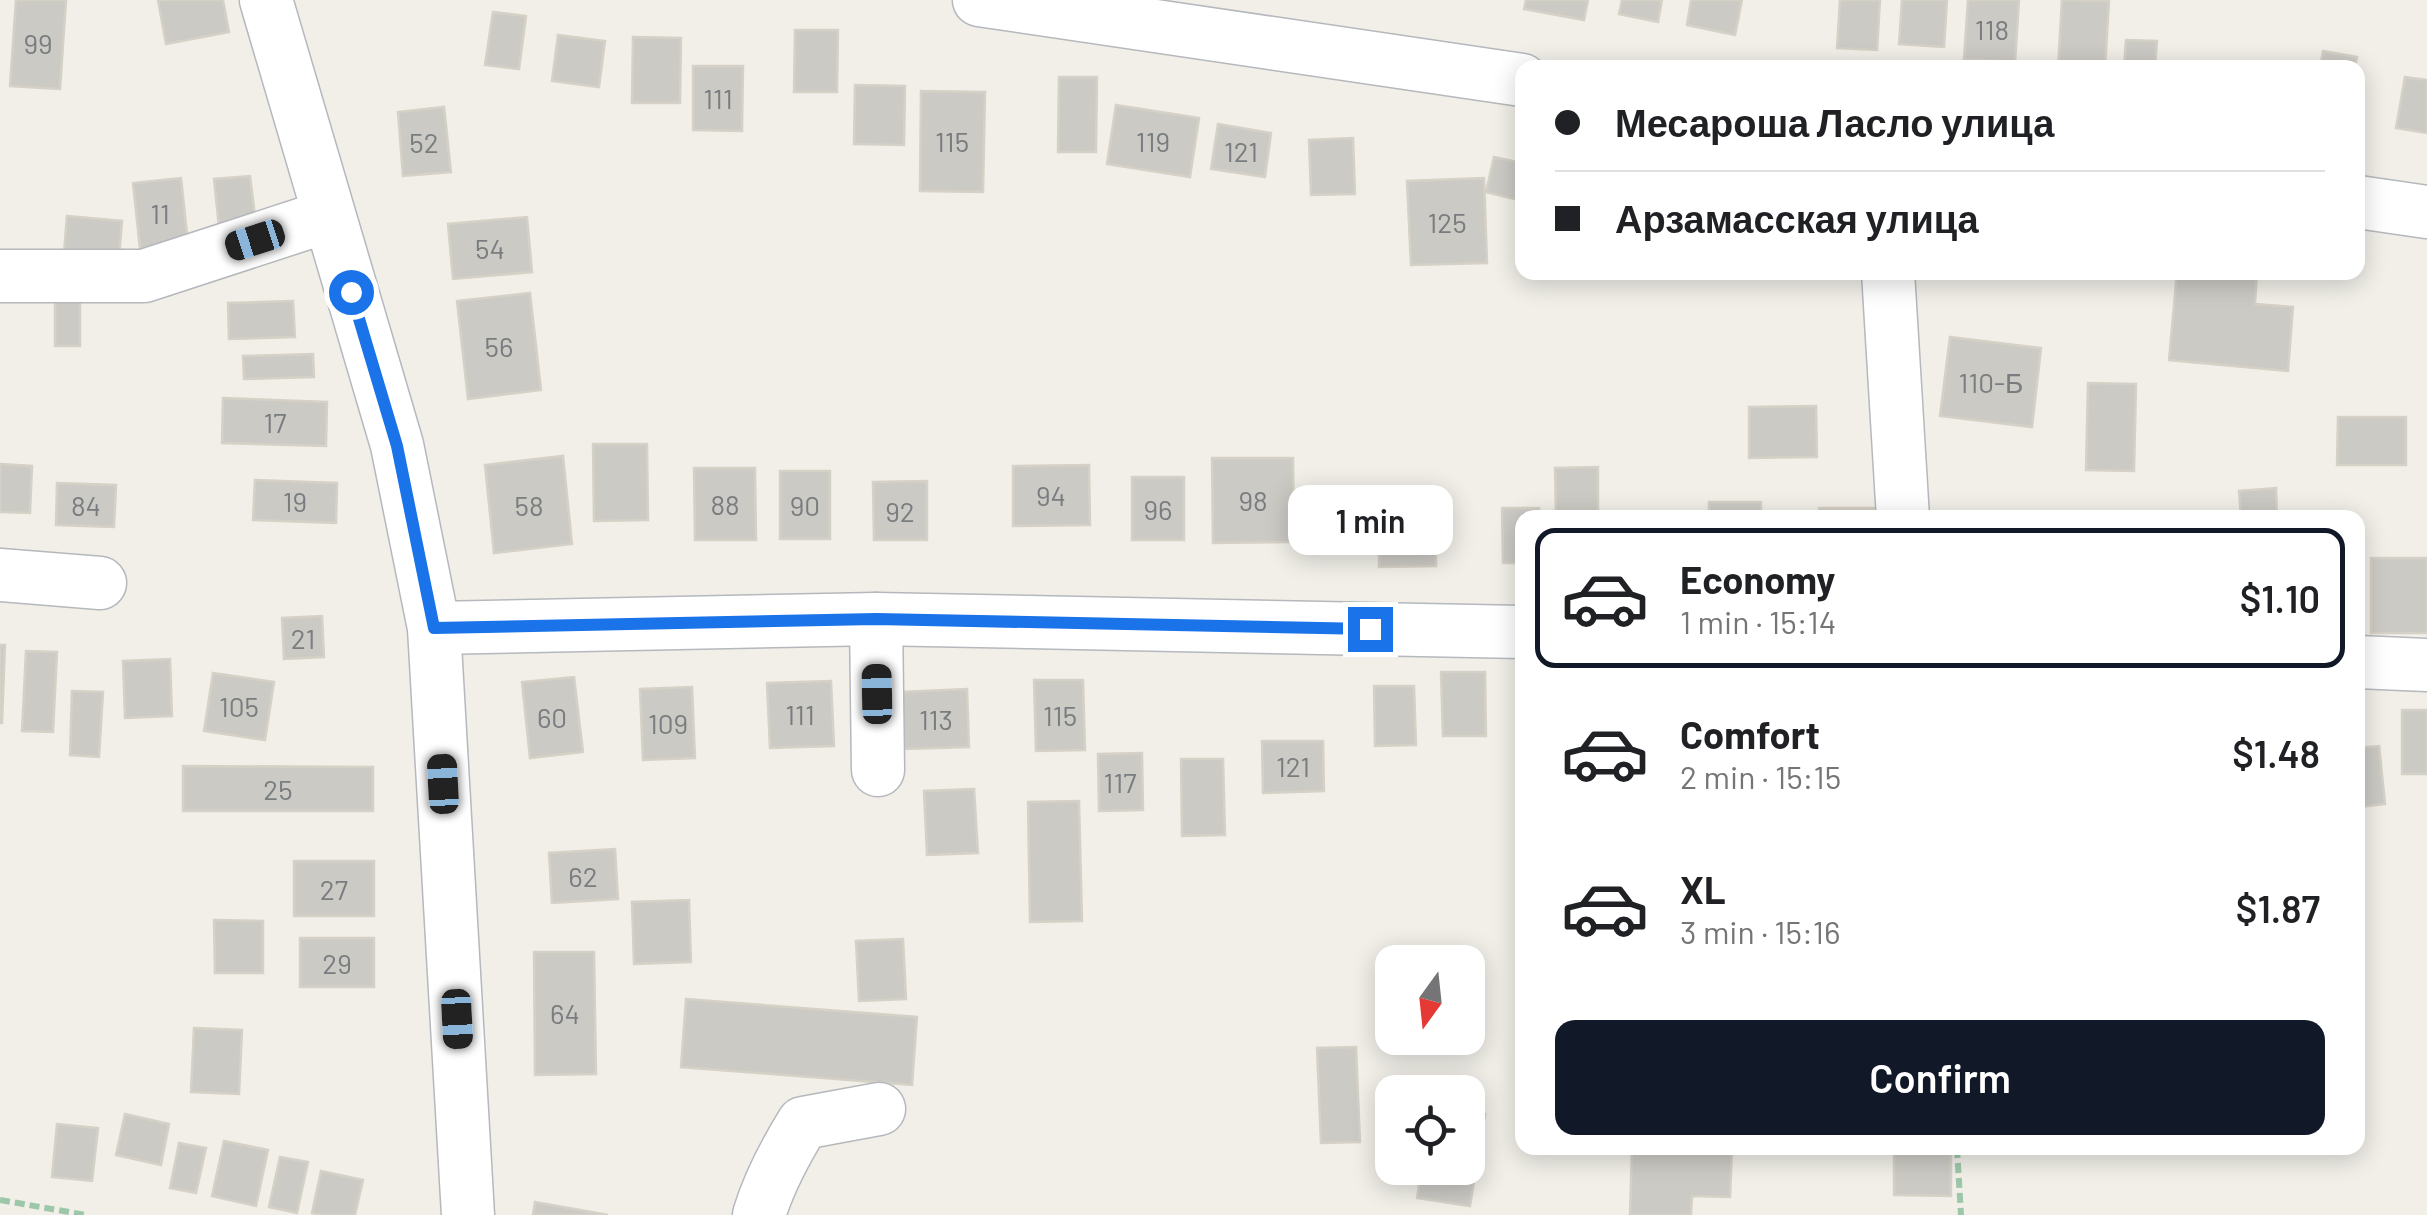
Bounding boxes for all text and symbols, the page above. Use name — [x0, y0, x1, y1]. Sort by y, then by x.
house number: 118 — [1975, 12, 2009, 46]
house number: 99 — [23, 26, 53, 60]
house number: 111 — [703, 81, 733, 115]
text: Месароша Ласло улица — [1615, 99, 2054, 145]
house number: 115 — [935, 124, 969, 158]
house number: 119 — [1136, 124, 1170, 158]
house number: 52 — [409, 125, 439, 159]
house number: 121 — [1224, 134, 1258, 168]
text: Арзамасская улица — [1615, 195, 1979, 241]
house number: 11 — [150, 196, 170, 230]
house number: 125 — [1427, 205, 1467, 239]
car — [222, 216, 288, 264]
house number: 54 — [475, 231, 505, 265]
route start — [329, 270, 374, 315]
house number: 56 — [485, 329, 513, 363]
house number: 110-Б — [1959, 365, 2023, 399]
house number: 17 — [263, 405, 287, 439]
house number: 94 — [1036, 478, 1066, 512]
house number: 98 — [1238, 483, 1268, 517]
house number: 19 — [283, 484, 307, 518]
callout: 1 min — [1288, 484, 1452, 554]
house number: 88 — [710, 487, 740, 521]
house number: 84 — [71, 488, 101, 522]
house number: 58 — [515, 488, 543, 522]
house number: 90 — [790, 488, 820, 522]
house number: 96 — [1143, 492, 1173, 526]
house number: 92 — [885, 494, 915, 528]
text: 1 min — [1336, 501, 1405, 539]
icon: car — [1560, 553, 1650, 643]
text: Economy — [1680, 556, 1835, 602]
text: $1.10 — [2240, 575, 2320, 621]
text: 1 min · 15:14 — [1680, 602, 1836, 640]
route end — [1348, 607, 1393, 652]
house number: 21 — [291, 621, 315, 655]
car — [861, 664, 893, 724]
house number: 105 — [219, 689, 259, 723]
house number: 111 — [785, 697, 815, 731]
house number: 115 — [1043, 698, 1077, 732]
house number: 60 — [537, 700, 567, 734]
house number: 113 — [919, 702, 953, 736]
house number: 109 — [648, 706, 688, 740]
icon: car — [1560, 708, 1650, 798]
text: Comfort — [1680, 711, 1820, 757]
text: $1.48 — [2232, 730, 2320, 776]
house number: 121 — [1276, 749, 1310, 783]
car — [426, 753, 460, 815]
text: 2 min · 15:15 — [1680, 757, 1841, 795]
house number: 117 — [1104, 765, 1136, 799]
house number: 25 — [263, 772, 293, 806]
house number: 62 — [568, 859, 598, 893]
icon: car — [1560, 863, 1650, 953]
text: XL — [1680, 866, 1726, 912]
house number: 27 — [320, 872, 348, 906]
text: $1.87 — [2236, 885, 2320, 931]
text: 3 min · 15:16 — [1680, 912, 1840, 950]
north arrow — [1375, 945, 1485, 1055]
map controls — [1375, 945, 1485, 1185]
house number: 29 — [322, 946, 352, 980]
car — [440, 988, 474, 1050]
house number: 64 — [550, 996, 580, 1030]
button: Confirm — [1555, 1020, 2325, 1135]
button: locate — [1375, 1075, 1485, 1185]

